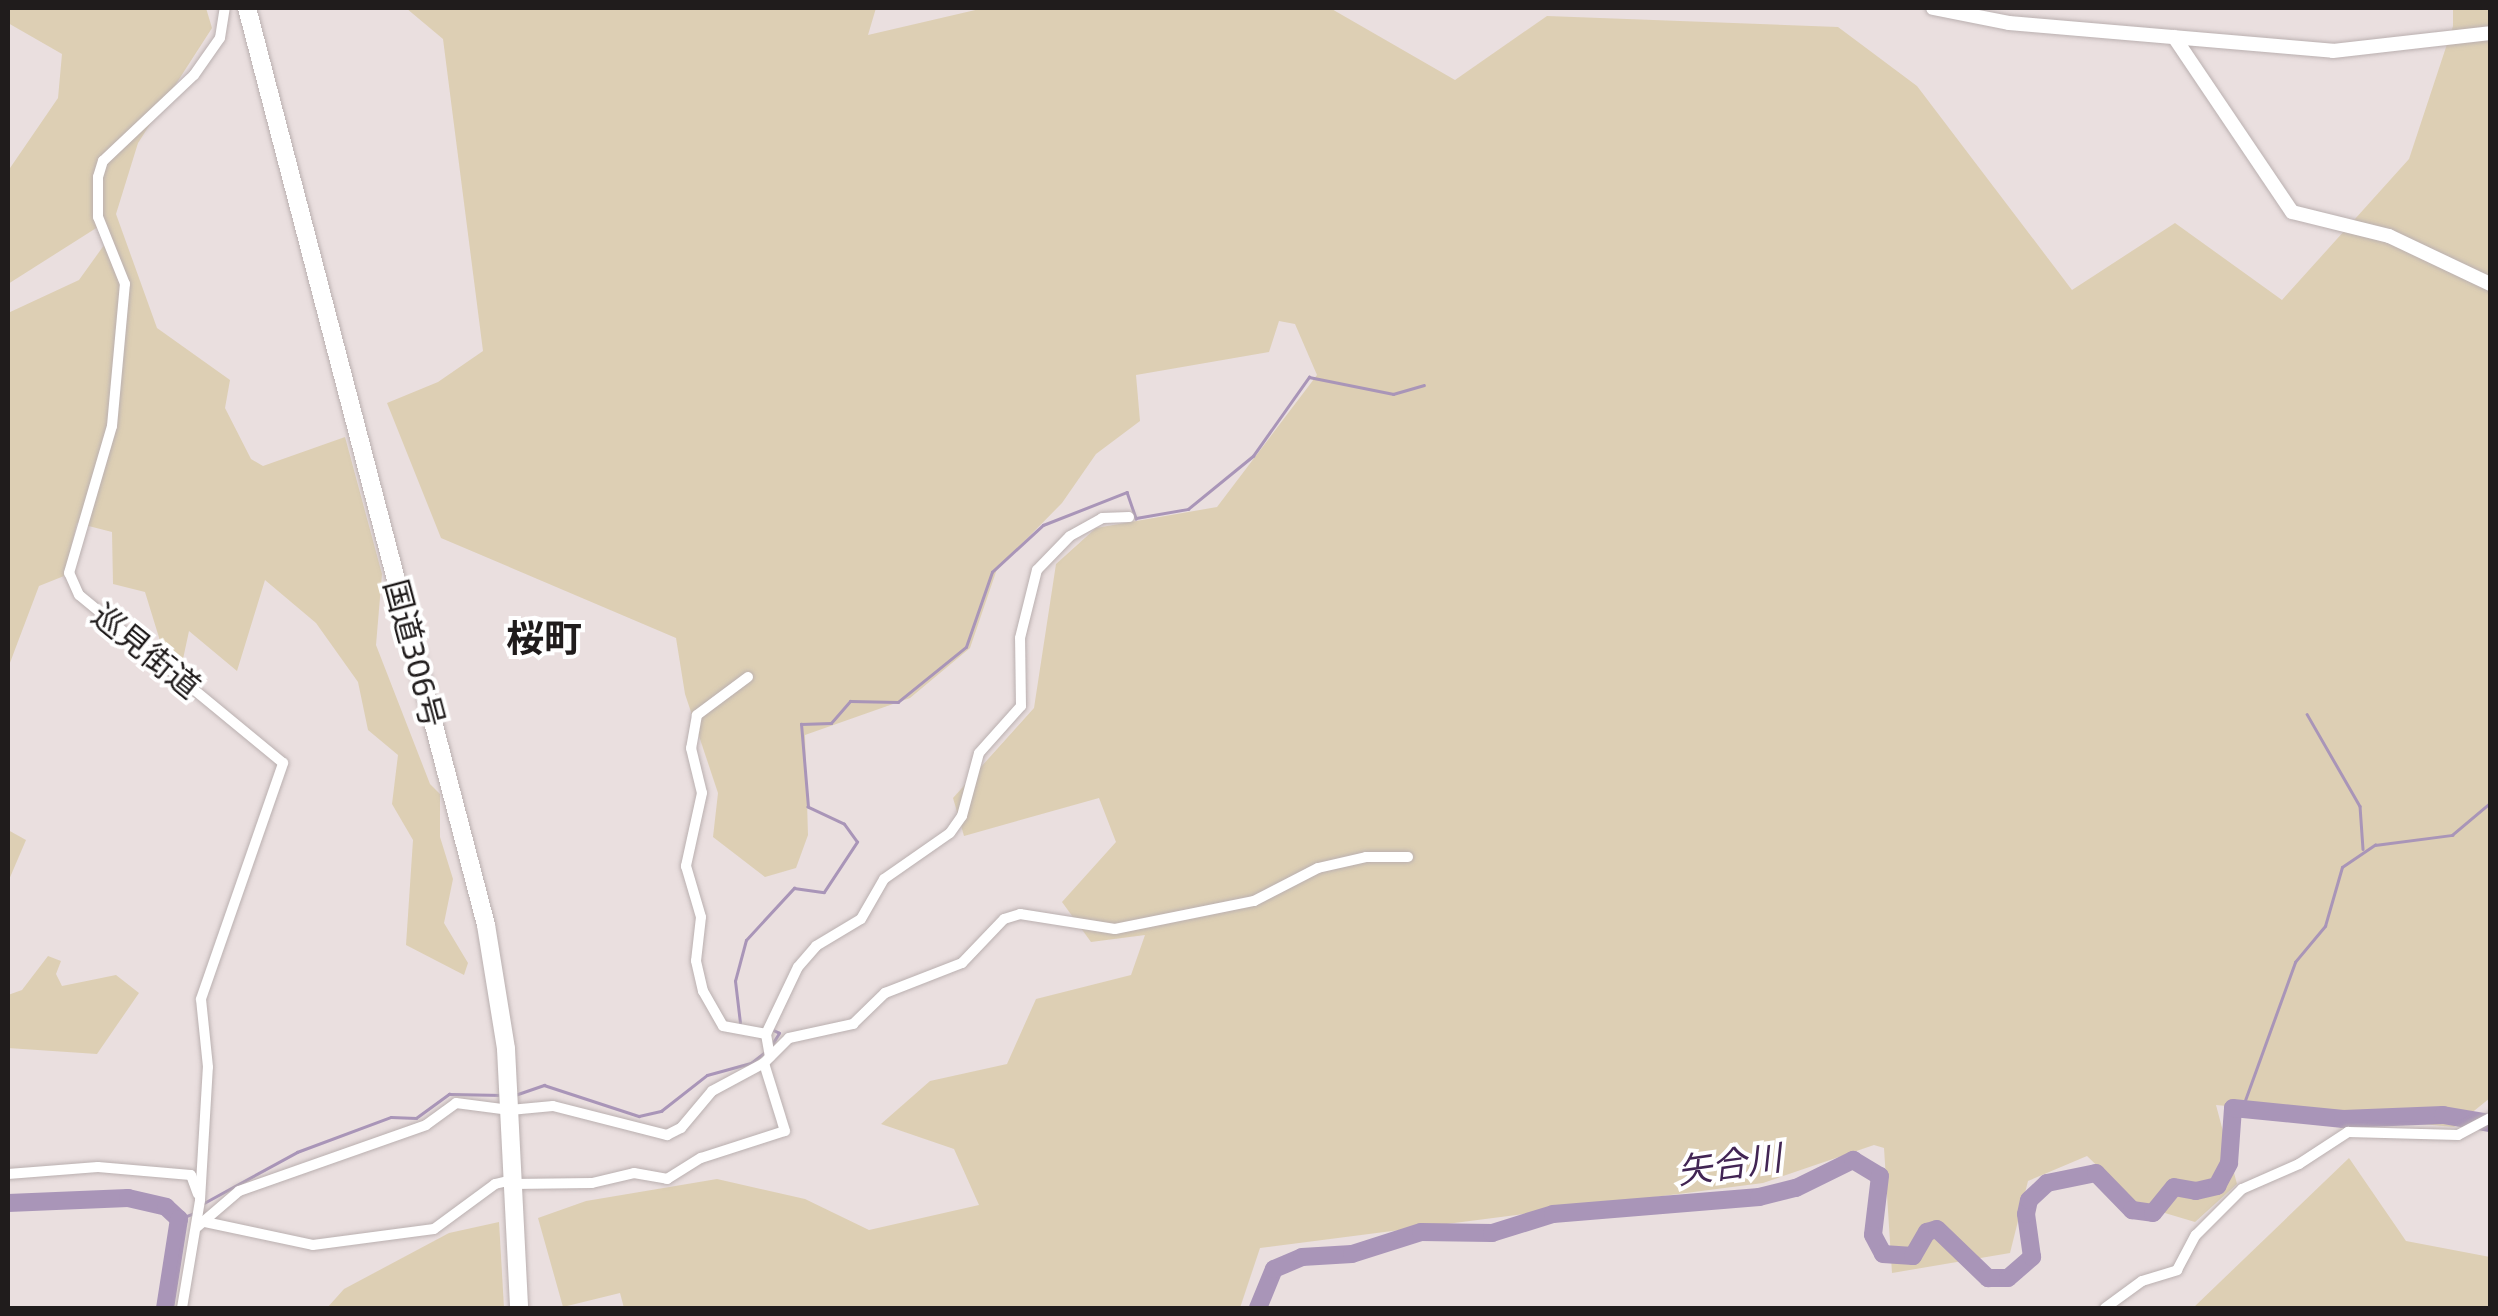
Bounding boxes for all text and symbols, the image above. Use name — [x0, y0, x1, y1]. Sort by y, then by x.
street label: 国道306号 — [378, 575, 454, 731]
street label: 巡見街道 — [85, 595, 209, 705]
district label: 桜町 — [506, 615, 582, 661]
water label: 矢合川 — [1674, 1135, 1784, 1191]

